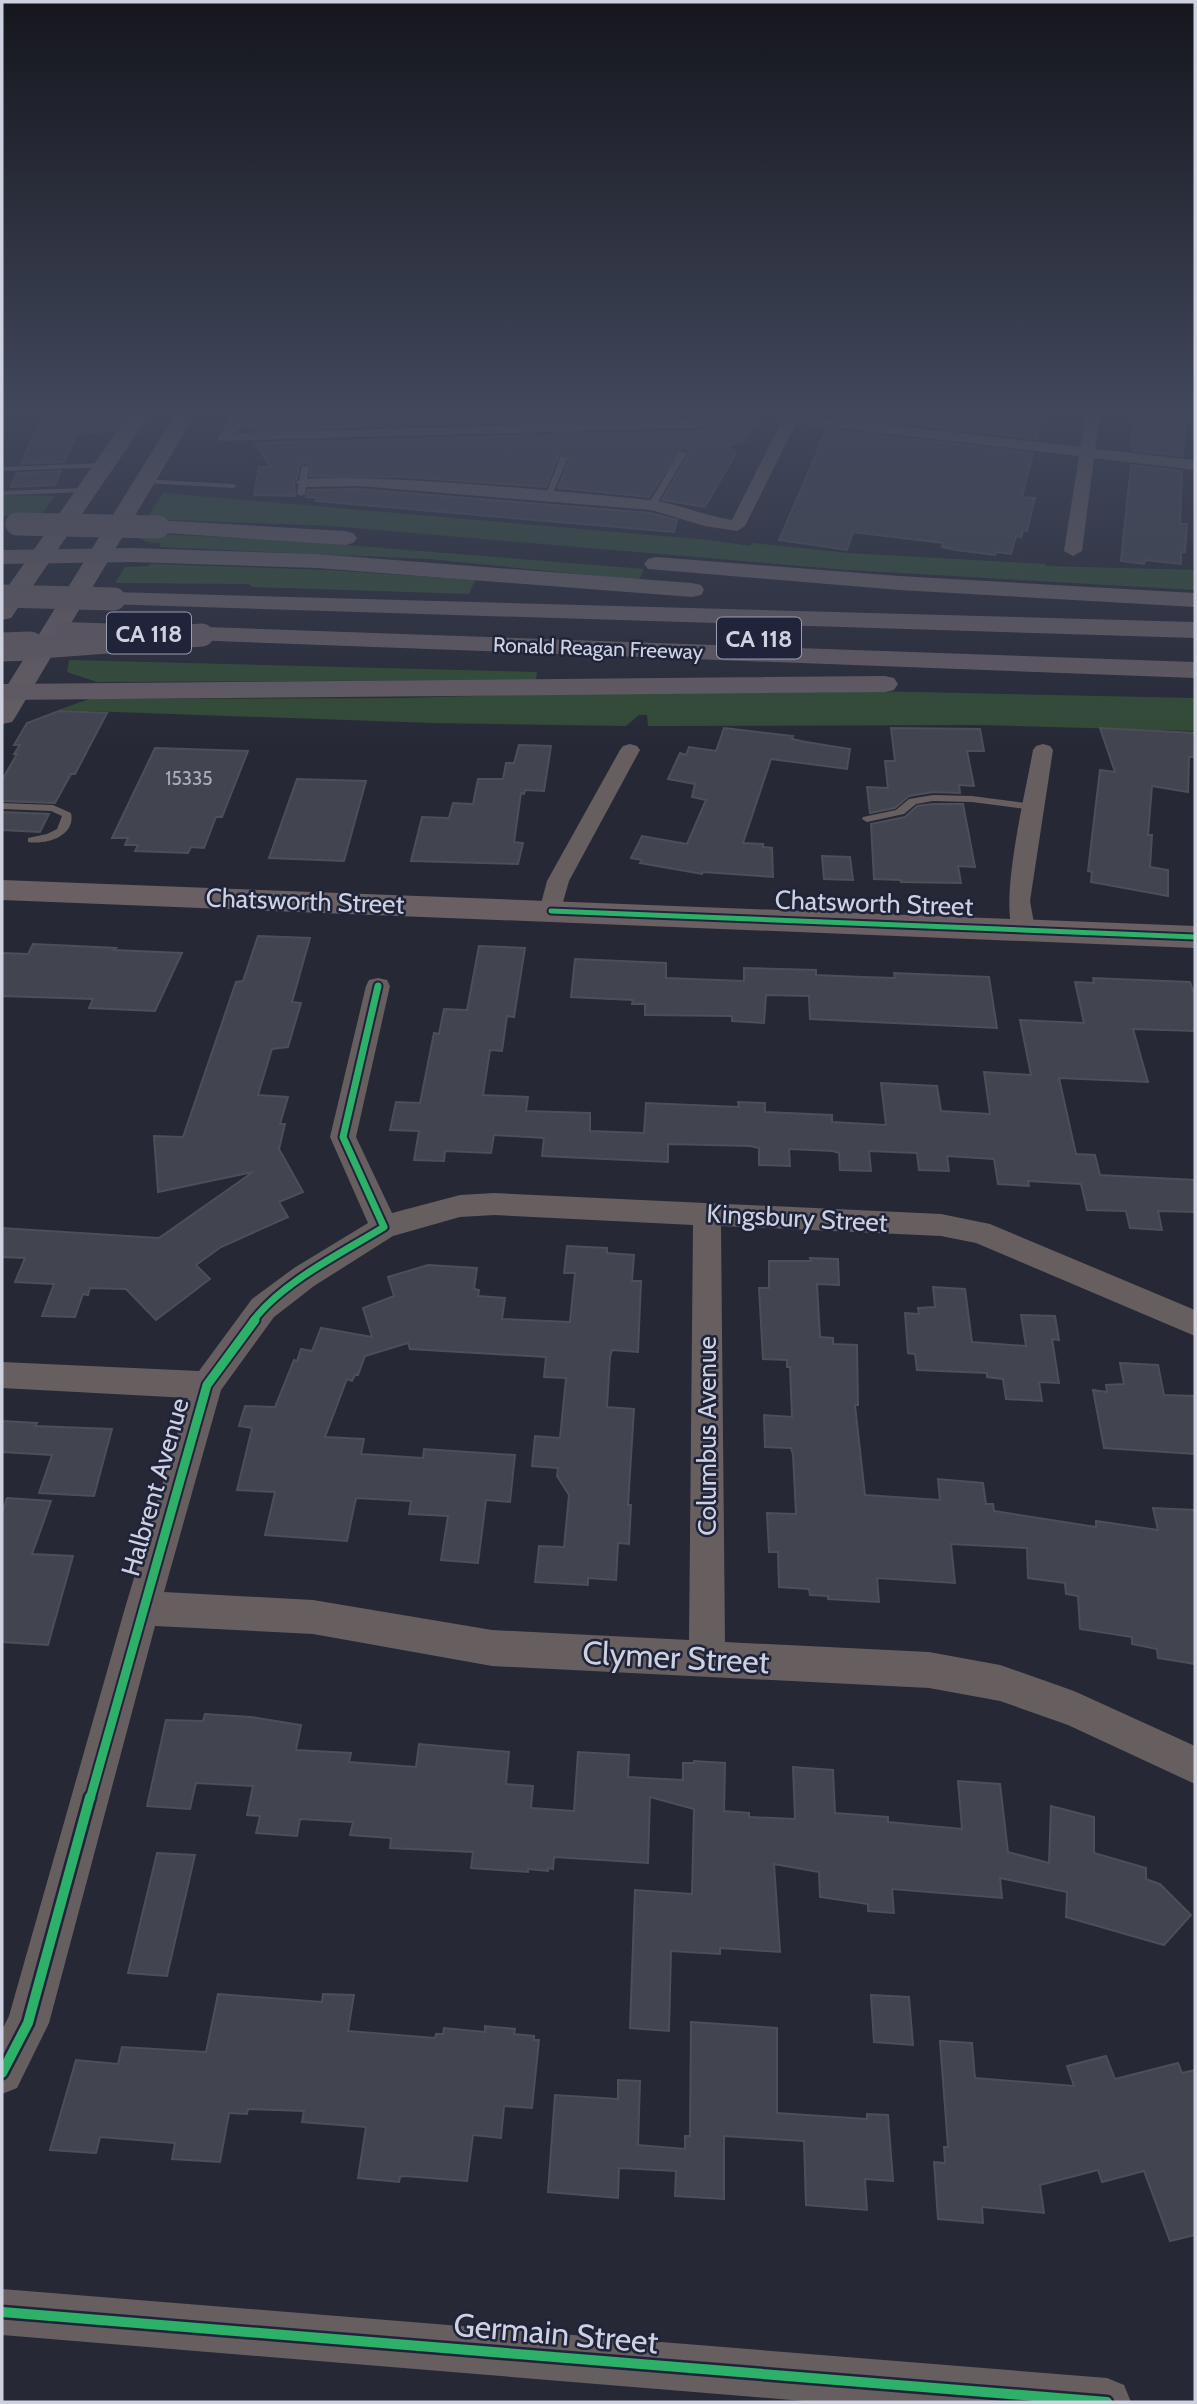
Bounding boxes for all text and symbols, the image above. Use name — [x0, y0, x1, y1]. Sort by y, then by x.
road number: CA 118 — [107, 612, 191, 654]
road number: CA 118 — [717, 618, 801, 658]
street label: Ronald Reagan Freeway — [492, 632, 704, 664]
house number: 15335 — [165, 767, 213, 790]
street label: Chatsworth Street — [205, 882, 405, 920]
street label: Chatsworth Street — [774, 884, 974, 922]
street label: Kingsbury Street — [706, 1197, 889, 1239]
street label: Columbus Avenue — [691, 1336, 723, 1536]
street label: Halbrent Avenue — [114, 1394, 196, 1580]
street label: Clymer Street — [582, 1633, 771, 1681]
street label: Germain Street — [452, 2305, 660, 2361]

